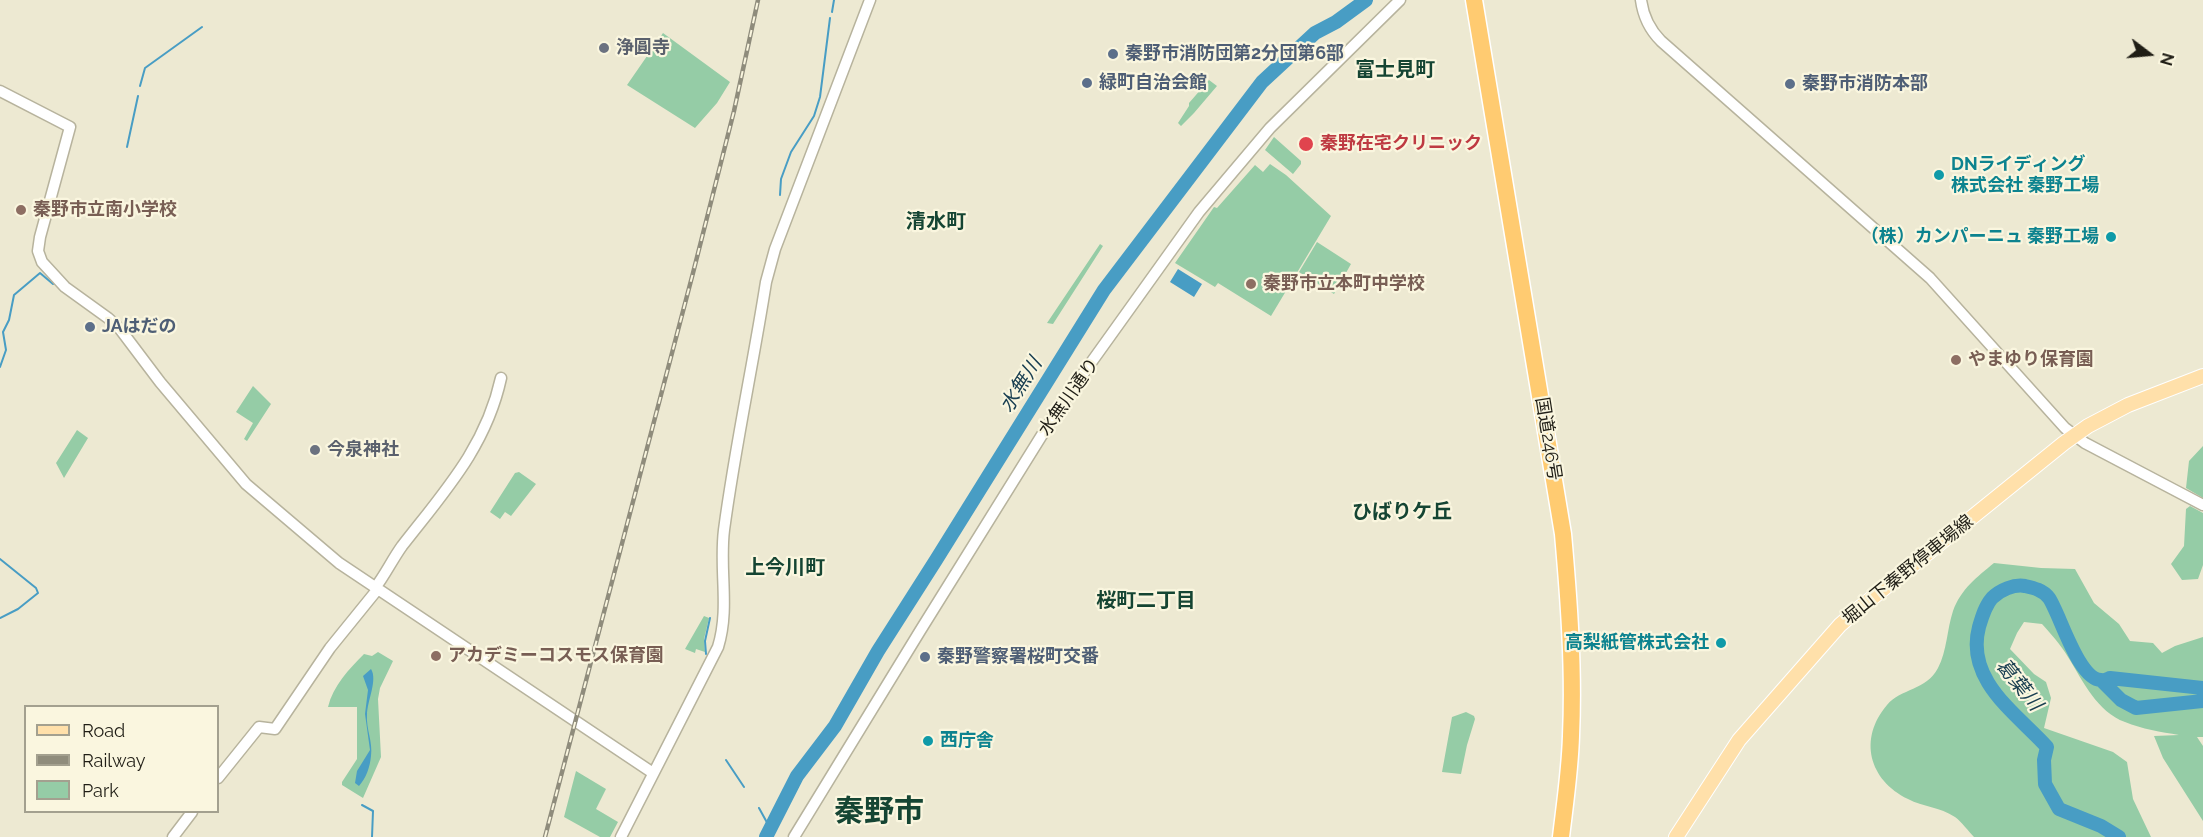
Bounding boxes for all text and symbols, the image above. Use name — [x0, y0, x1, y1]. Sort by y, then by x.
north arrow — [2119, 24, 2179, 84]
place label: 浄圓寺 — [616, 37, 670, 59]
marker: 浄圓寺 — [597, 41, 611, 55]
place label: 秦野市消防団第2分団第6部 — [1125, 43, 1344, 65]
marker: 秦野市消防団第2分団第6部 — [1106, 47, 1120, 61]
text: N — [2156, 51, 2178, 68]
district label: 富士見町 — [1355, 58, 1435, 82]
place label: 緑町自治会館 — [1099, 72, 1207, 94]
place label: 秦野市消防本部 — [1802, 73, 1928, 95]
marker: 緑町自治会館 — [1080, 76, 1094, 90]
marker: 秦野市消防本部 — [1783, 77, 1797, 91]
place label: 秦野在宅クリニック — [1320, 133, 1482, 155]
marker: 秦野在宅クリニック — [1297, 135, 1315, 153]
place label: DNライディング 株式会社 秦野工場 — [1951, 154, 2099, 196]
marker: DNライディング 株式会社 秦野工場 — [1932, 168, 1946, 182]
place label: 秦野市立南小学校 — [33, 199, 177, 221]
marker: 秦野市立南小学校 — [14, 203, 28, 217]
district label: 清水町 — [906, 210, 966, 234]
place label: （株）カンパーニュ 秦野工場 — [1861, 226, 2099, 248]
marker: （株）カンパーニュ 秦野工場 — [2104, 230, 2118, 244]
place label: 秦野市立本町中学校 — [1263, 273, 1425, 295]
marker: 秦野市立本町中学校 — [1244, 277, 1258, 291]
place label: JAはだの — [102, 316, 177, 338]
marker: JAはだの — [83, 320, 97, 334]
place label: やまゆり保育園 — [1968, 349, 2094, 371]
water label: 水無川 — [995, 353, 1047, 417]
marker: やまゆり保育園 — [1949, 353, 1963, 367]
street label: 水無川通り — [1034, 354, 1104, 440]
street label: 国道246号 — [1531, 396, 1565, 482]
place label: 今泉神社 — [327, 439, 399, 461]
marker: 今泉神社 — [308, 443, 322, 457]
district label: ひばりケ丘 — [1352, 500, 1452, 524]
street label: 堀山下秦野停車場線 — [1838, 511, 1978, 629]
district label: 上今川町 — [745, 556, 825, 580]
district label: 桜町二丁目 — [1096, 589, 1196, 613]
place label: 高梨紙管株式会社 — [1565, 632, 1709, 654]
marker: 高梨紙管株式会社 — [1714, 636, 1728, 650]
place label: アカデミーコスモス保育園 — [448, 645, 664, 667]
place label: 秦野警察署桜町交番 — [937, 646, 1099, 668]
marker: アカデミーコスモス保育園 — [429, 649, 443, 663]
marker: 秦野警察署桜町交番 — [918, 650, 932, 664]
water label: 葛葉川 — [1991, 654, 2047, 716]
legend — [24, 705, 219, 813]
text: Road — [82, 720, 125, 741]
place label: 西庁舎 — [940, 730, 994, 752]
marker: 西庁舎 — [921, 734, 935, 748]
text: Railway — [82, 750, 146, 771]
text: Park — [82, 780, 119, 801]
district label: 秦野市 — [834, 794, 924, 830]

